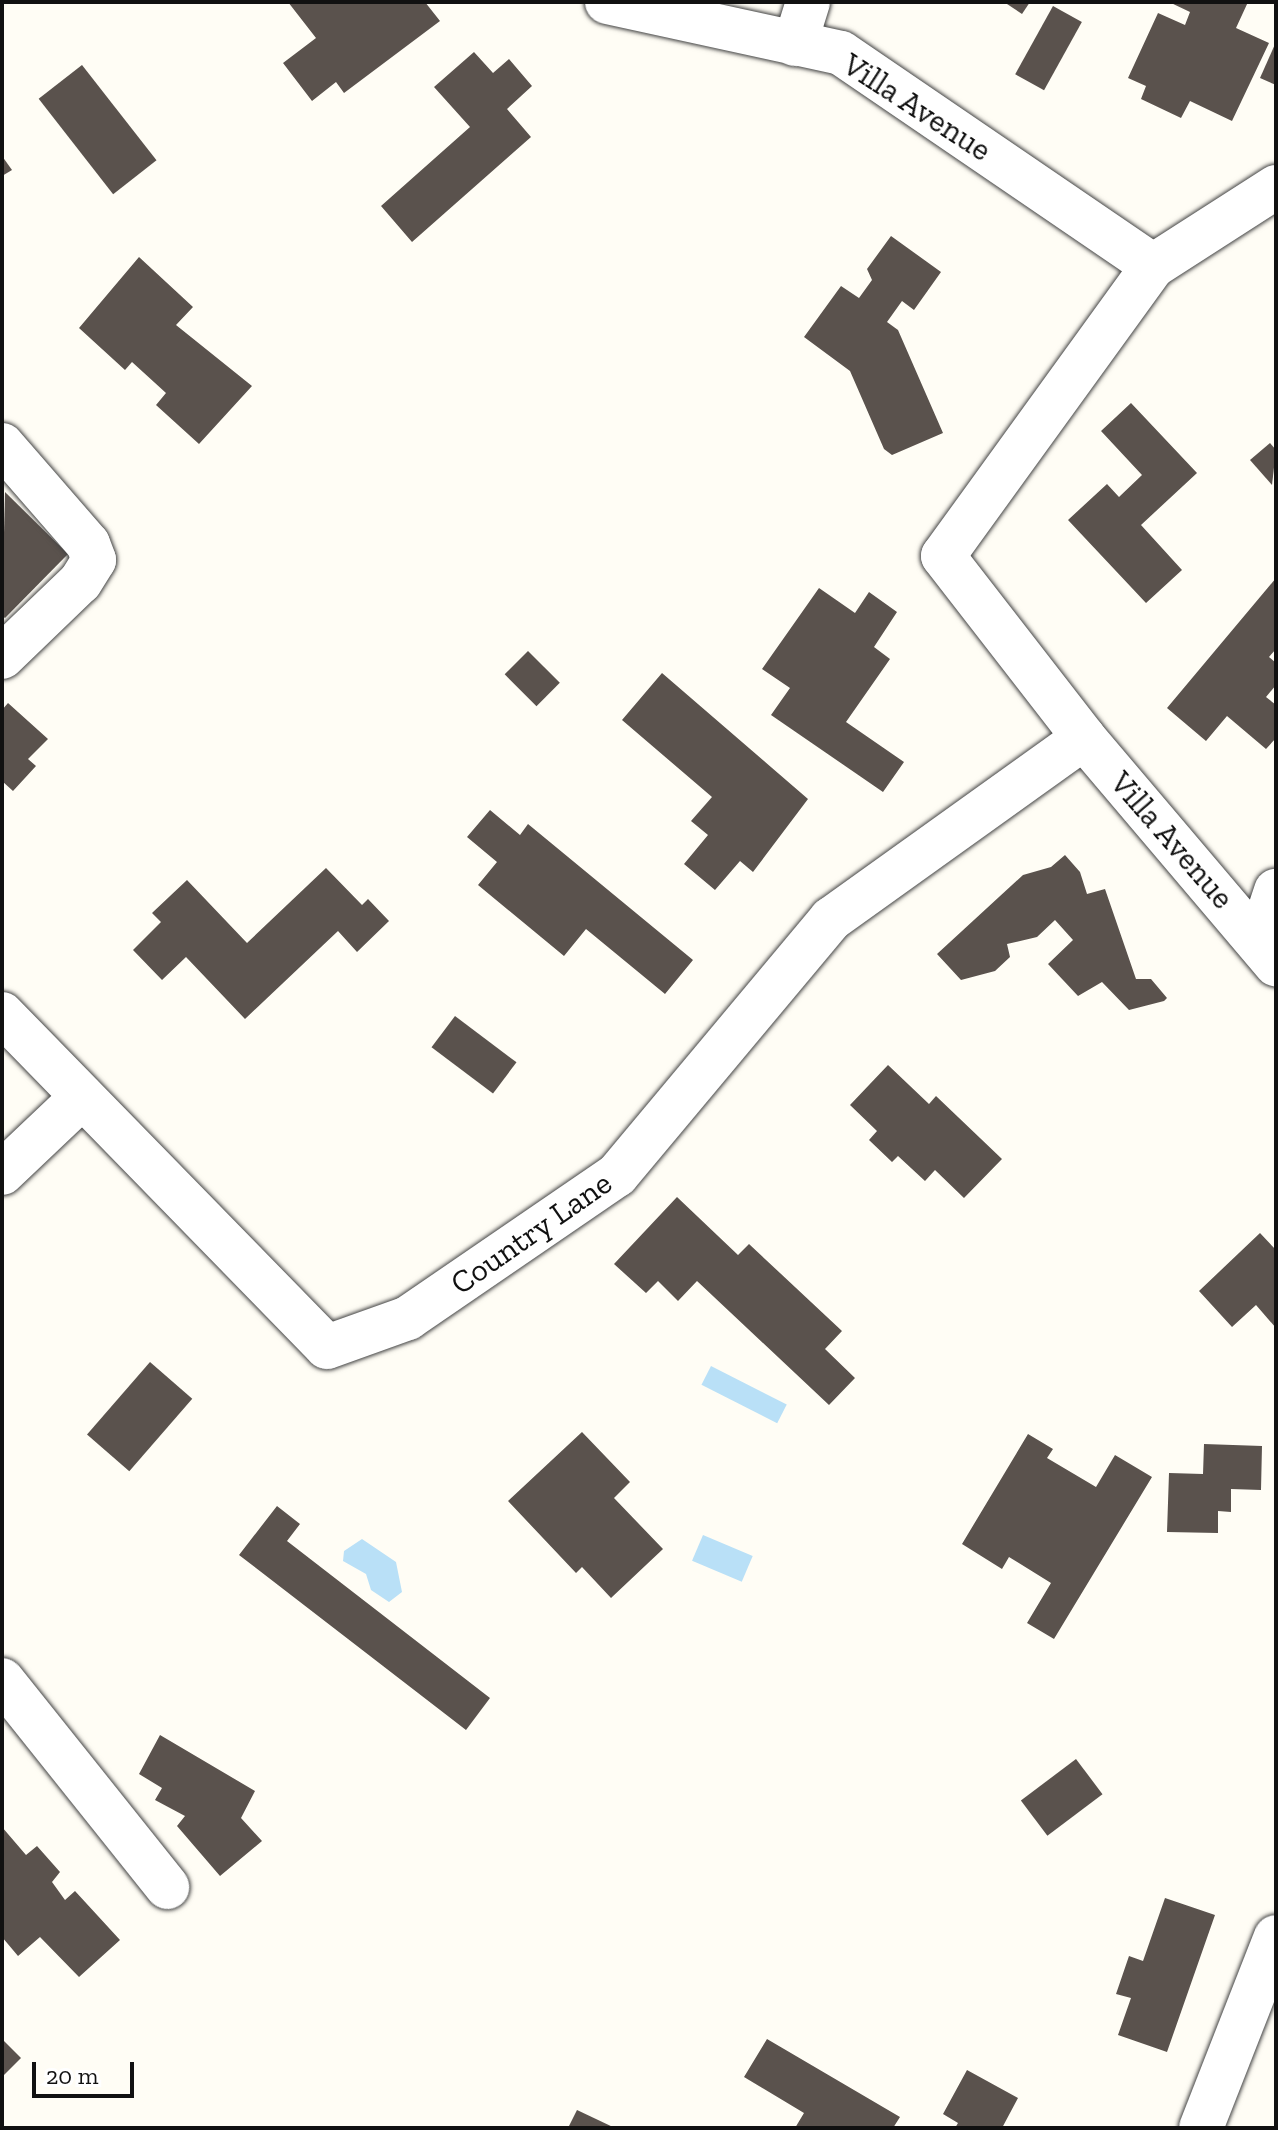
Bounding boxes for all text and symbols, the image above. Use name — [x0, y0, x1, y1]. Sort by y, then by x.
street label: Villa Avenue — [835, 45, 999, 169]
street label: Villa Avenue — [1102, 763, 1242, 917]
street label: Country Lane — [443, 1163, 619, 1303]
scale bar — [36, 2046, 138, 2096]
text: 20 m — [46, 2061, 98, 2090]

